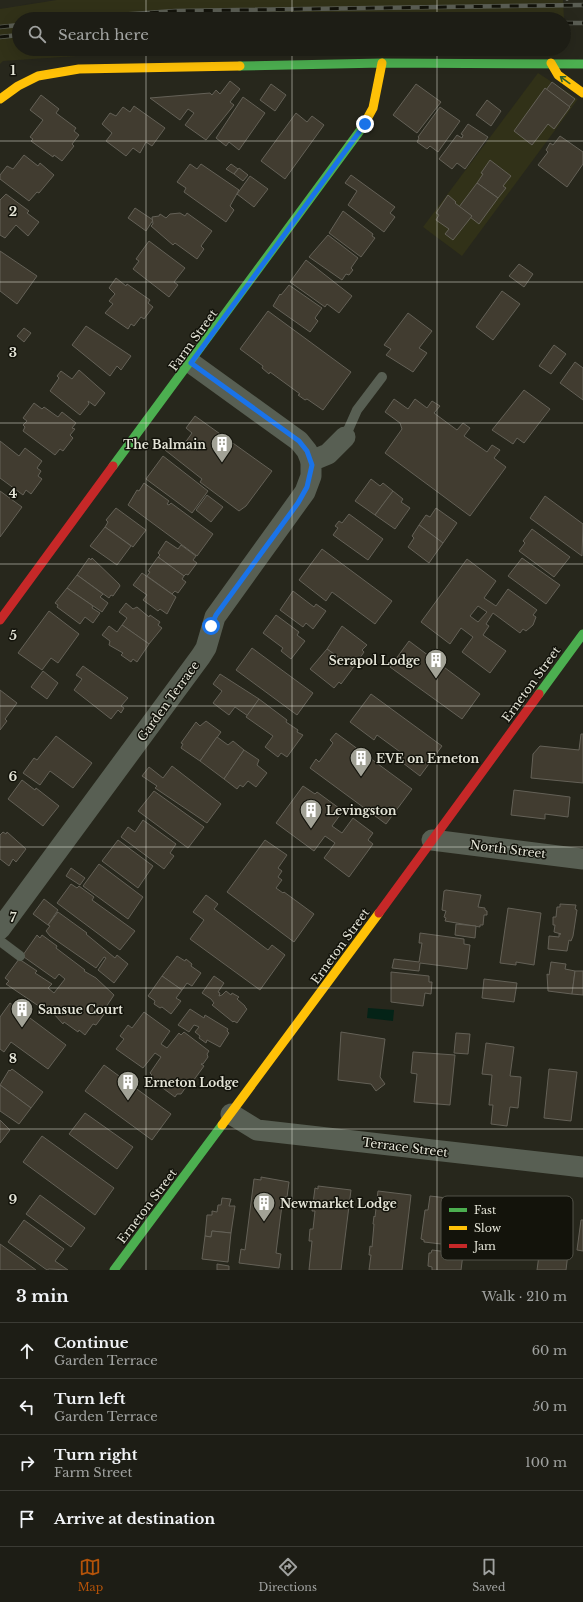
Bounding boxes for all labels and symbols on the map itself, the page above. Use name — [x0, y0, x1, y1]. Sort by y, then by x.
text: 1 — [10, 62, 16, 79]
one-way arrow — [560, 76, 571, 84]
route end — [356, 115, 374, 133]
text: 2 — [9, 203, 17, 220]
street label: Farm Street — [166, 306, 221, 374]
text: 3 — [9, 344, 17, 361]
building icon: The Balmain — [209, 431, 235, 464]
place label: The Balmain — [123, 437, 206, 452]
text: 4 — [9, 485, 18, 502]
route start — [202, 617, 220, 635]
text: 5 — [9, 627, 17, 644]
street label: Erneton Street — [499, 643, 564, 725]
building icon: Serapol Lodge — [423, 647, 449, 680]
place label: Serapol Lodge — [329, 653, 420, 668]
street label: Garden Terrace — [134, 658, 202, 744]
building icon: EVE on Erneton — [348, 745, 374, 778]
place label: EVE on Erneton — [376, 751, 479, 766]
text: 6 — [9, 768, 18, 785]
building icon: Levingston — [298, 797, 324, 830]
place label: Levingston — [326, 803, 397, 818]
street label: North Street — [469, 837, 547, 861]
street label: Erneton Street — [308, 905, 373, 987]
text: 7 — [10, 909, 17, 926]
building icon: Sansue Court — [9, 996, 35, 1029]
place label: Sansue Court — [38, 1002, 123, 1017]
text: 8 — [9, 1050, 17, 1067]
building icon: Erneton Lodge — [115, 1069, 141, 1102]
place label: Erneton Lodge — [144, 1075, 239, 1090]
street label: Terrace Street — [361, 1134, 449, 1160]
street label: Erneton Street — [114, 1165, 180, 1246]
building icon: Newmarket Lodge — [251, 1190, 277, 1223]
text: 9 — [9, 1191, 18, 1208]
place label: Newmarket Lodge — [280, 1196, 397, 1211]
legend — [441, 1196, 573, 1260]
text: Fast — [474, 1203, 497, 1217]
text: Slow — [474, 1221, 502, 1235]
text: Jam — [472, 1239, 496, 1253]

